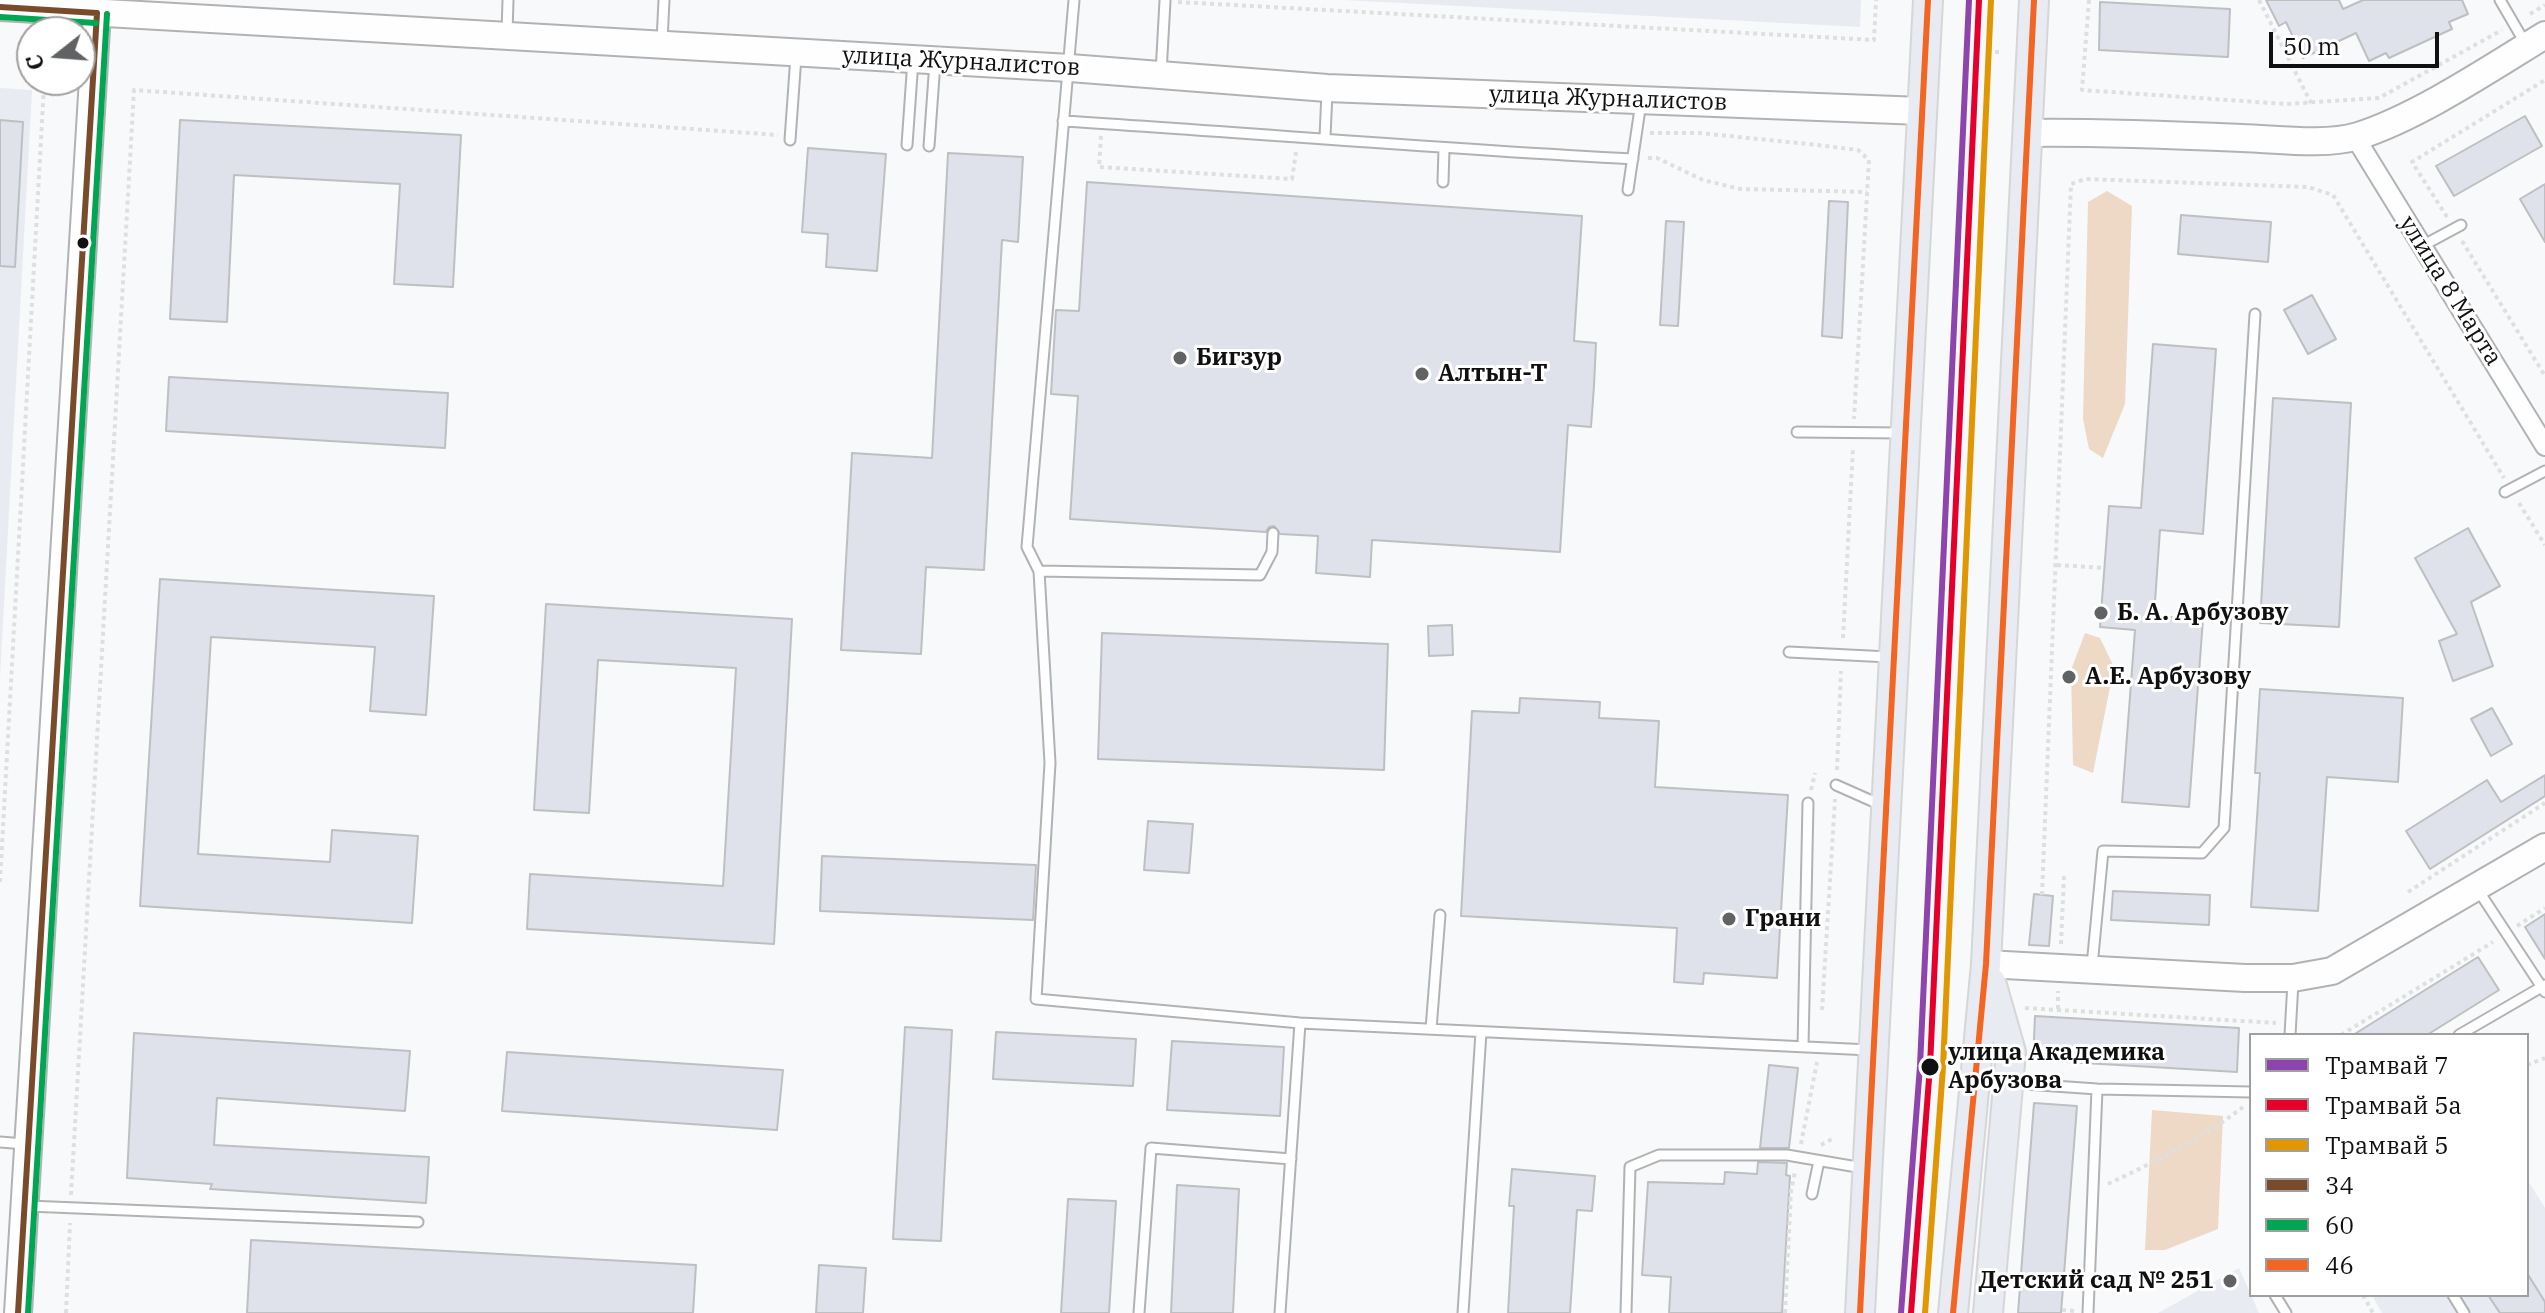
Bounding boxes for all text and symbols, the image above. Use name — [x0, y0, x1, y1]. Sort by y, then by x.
north arrow — [16, 16, 96, 96]
scale bar — [2273, 16, 2443, 66]
text: 50 m — [2283, 30, 2340, 62]
street label: улица Журналистов — [841, 41, 1081, 83]
text: С — [18, 51, 50, 74]
street label: улица Журналистов — [1488, 80, 1728, 118]
street label: улица 8 Марта — [2392, 211, 2508, 371]
unlabelled marker — [75, 235, 91, 251]
place label: Бигзур — [1196, 344, 1282, 372]
marker: Бигзур — [1171, 349, 1189, 367]
place label: Алтын-Т — [1438, 360, 1548, 388]
marker: Алтын-Т — [1413, 365, 1431, 383]
place label: Б. А. Арбузову — [2117, 599, 2289, 627]
marker: Б. А. Арбузову — [2092, 604, 2110, 622]
place label: А.Е. Арбузову — [2085, 663, 2251, 691]
marker: А.Е. Арбузову — [2060, 668, 2078, 686]
place label: Грани — [1745, 905, 1821, 933]
marker: Грани — [1720, 910, 1738, 928]
legend — [2249, 1033, 2529, 1297]
place label: улица Академика Арбузова — [1948, 1039, 2165, 1095]
text: Трамвай 7 — [2325, 1049, 2449, 1081]
marker: улица Академика Арбузова — [1919, 1056, 1941, 1078]
text: Трамвай 5а — [2325, 1089, 2462, 1121]
text: Трамвай 5 — [2325, 1129, 2449, 1161]
text: 34 — [2325, 1169, 2354, 1201]
text: 60 — [2325, 1209, 2354, 1241]
text: 46 — [2325, 1249, 2354, 1281]
place label: Детский сад № 251 — [1979, 1267, 2214, 1295]
marker: Детский сад № 251 — [2221, 1272, 2239, 1290]

